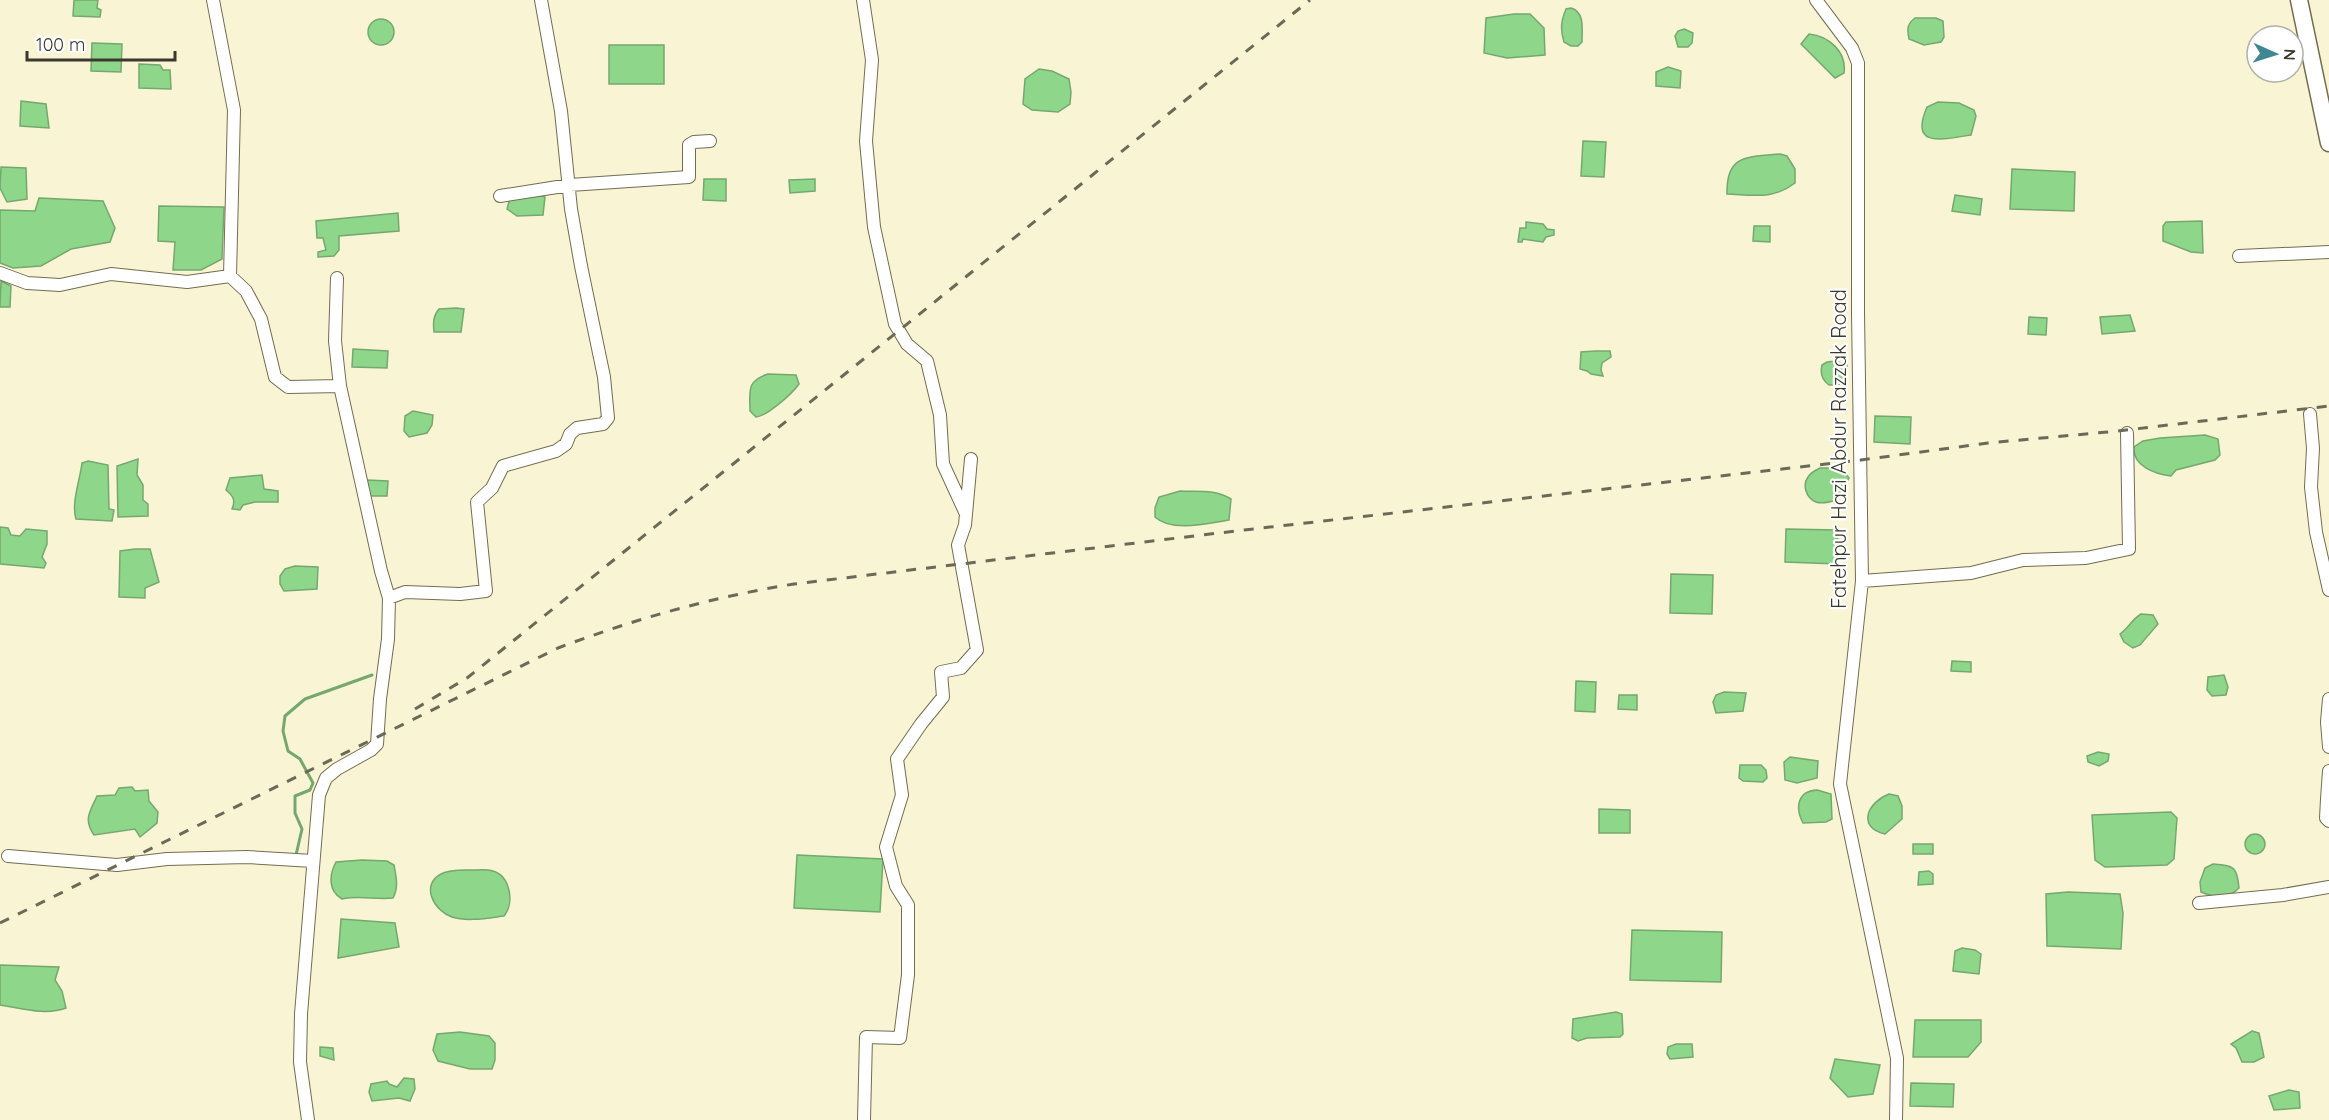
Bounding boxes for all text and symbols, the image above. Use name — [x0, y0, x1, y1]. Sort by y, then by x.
scale bar — [27, 24, 176, 62]
north arrow — [2245, 24, 2305, 84]
text: 100 m — [36, 33, 85, 56]
text: N — [2280, 48, 2300, 61]
street label: Fatehpur Hazi Abdur Razzak Road — [1826, 289, 1851, 609]

